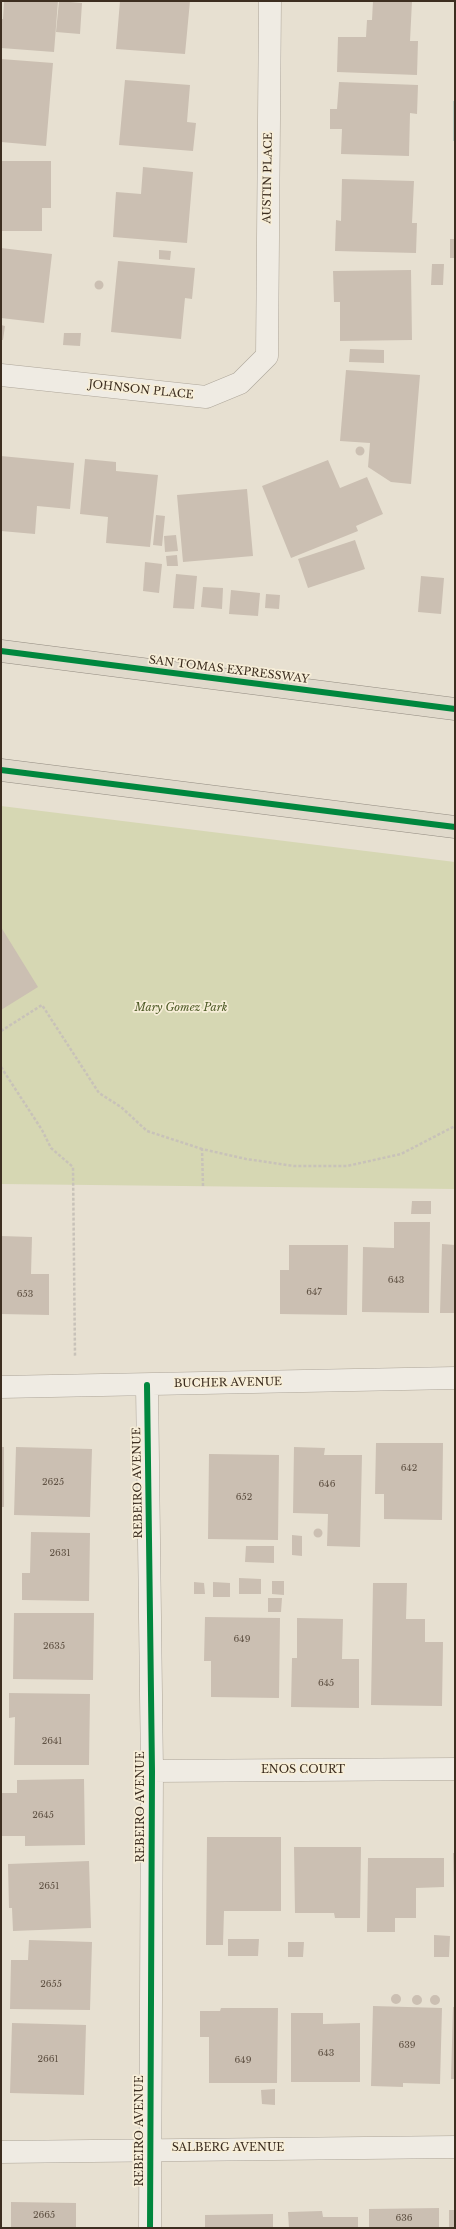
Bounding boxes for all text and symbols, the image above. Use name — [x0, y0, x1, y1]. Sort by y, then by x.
street label: AUSTIN PLACE — [261, 132, 275, 224]
street label: JOHNSON PLACE — [88, 378, 194, 402]
street label: SAN TOMAS EXPRESSWAY — [148, 654, 310, 686]
park label: Mary Gomez Park — [135, 1001, 227, 1015]
house number: 643 — [388, 1275, 404, 1285]
house number: 647 — [306, 1287, 322, 1297]
house number: 653 — [17, 1289, 33, 1299]
street label: BUCHER AVENUE — [174, 1375, 282, 1391]
street label: REBEIRO AVENUE — [130, 1427, 146, 1539]
house number: 642 — [401, 1463, 417, 1473]
house number: 2625 — [42, 1477, 64, 1487]
house number: 646 — [319, 1479, 335, 1489]
house number: 652 — [236, 1492, 252, 1502]
house number: 2631 — [50, 1548, 70, 1558]
house number: 649 — [234, 1634, 250, 1644]
house number: 2635 — [43, 1641, 65, 1651]
house number: 645 — [318, 1678, 334, 1688]
house number: 2641 — [42, 1736, 62, 1746]
street label: REBEIRO AVENUE — [134, 1751, 148, 1863]
street label: ENOS COURT — [261, 1763, 345, 1777]
house number: 2645 — [32, 1810, 54, 1820]
house number: 2651 — [39, 1881, 59, 1891]
house number: 2655 — [40, 1979, 62, 1989]
house number: 639 — [398, 2040, 416, 2050]
house number: 643 — [318, 2048, 334, 2058]
house number: 2661 — [37, 2054, 59, 2064]
house number: 649 — [235, 2055, 251, 2065]
street label: REBEIRO AVENUE — [133, 2075, 147, 2187]
street label: SALBERG AVENUE — [172, 2141, 284, 2155]
house number: 2665 — [33, 2210, 55, 2220]
house number: 636 — [395, 2213, 413, 2223]

